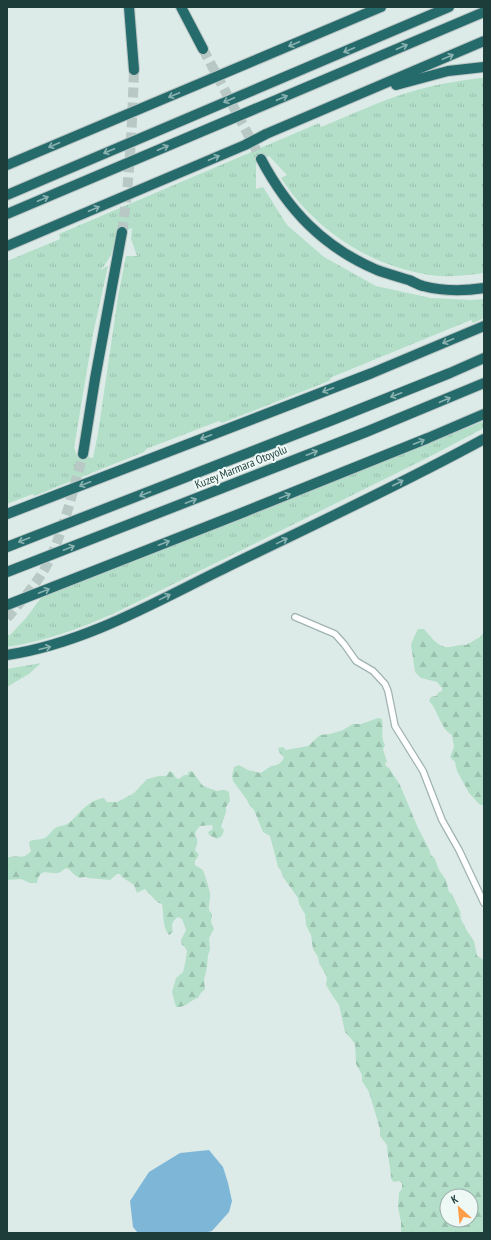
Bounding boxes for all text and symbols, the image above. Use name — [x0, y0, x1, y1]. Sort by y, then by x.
one-way arrow — [288, 41, 300, 48]
one-way arrow — [396, 43, 408, 50]
one-way arrow — [343, 47, 355, 54]
one-way arrow — [441, 52, 453, 60]
one-way arrow — [168, 92, 180, 99]
one-way arrow — [276, 93, 288, 101]
one-way arrow — [223, 97, 235, 104]
one-way arrow — [48, 142, 60, 149]
one-way arrow — [156, 144, 168, 152]
one-way arrow — [103, 148, 115, 155]
one-way arrow — [208, 154, 220, 161]
one-way arrow — [36, 195, 48, 202]
one-way arrow — [88, 204, 100, 212]
one-way arrow — [443, 338, 455, 346]
one-way arrow — [322, 387, 334, 395]
one-way arrow — [391, 391, 403, 399]
one-way arrow — [439, 396, 451, 403]
one-way arrow — [201, 434, 213, 442]
one-way arrow — [413, 438, 425, 445]
street label: Kuzey Marmara Otoyolu — [193, 441, 289, 492]
one-way arrow — [305, 449, 317, 457]
one-way arrow — [392, 479, 404, 486]
one-way arrow — [80, 481, 92, 489]
one-way arrow — [139, 490, 151, 498]
one-way arrow — [279, 491, 291, 499]
one-way arrow — [184, 496, 196, 504]
one-way arrow — [18, 537, 30, 545]
one-way arrow — [276, 537, 288, 544]
one-way arrow — [158, 539, 170, 547]
one-way arrow — [63, 543, 75, 551]
one-way arrow — [37, 587, 49, 594]
one-way arrow — [159, 593, 171, 600]
one-way arrow — [38, 643, 51, 651]
north arrow — [439, 1188, 479, 1228]
text: K — [449, 1191, 460, 1207]

